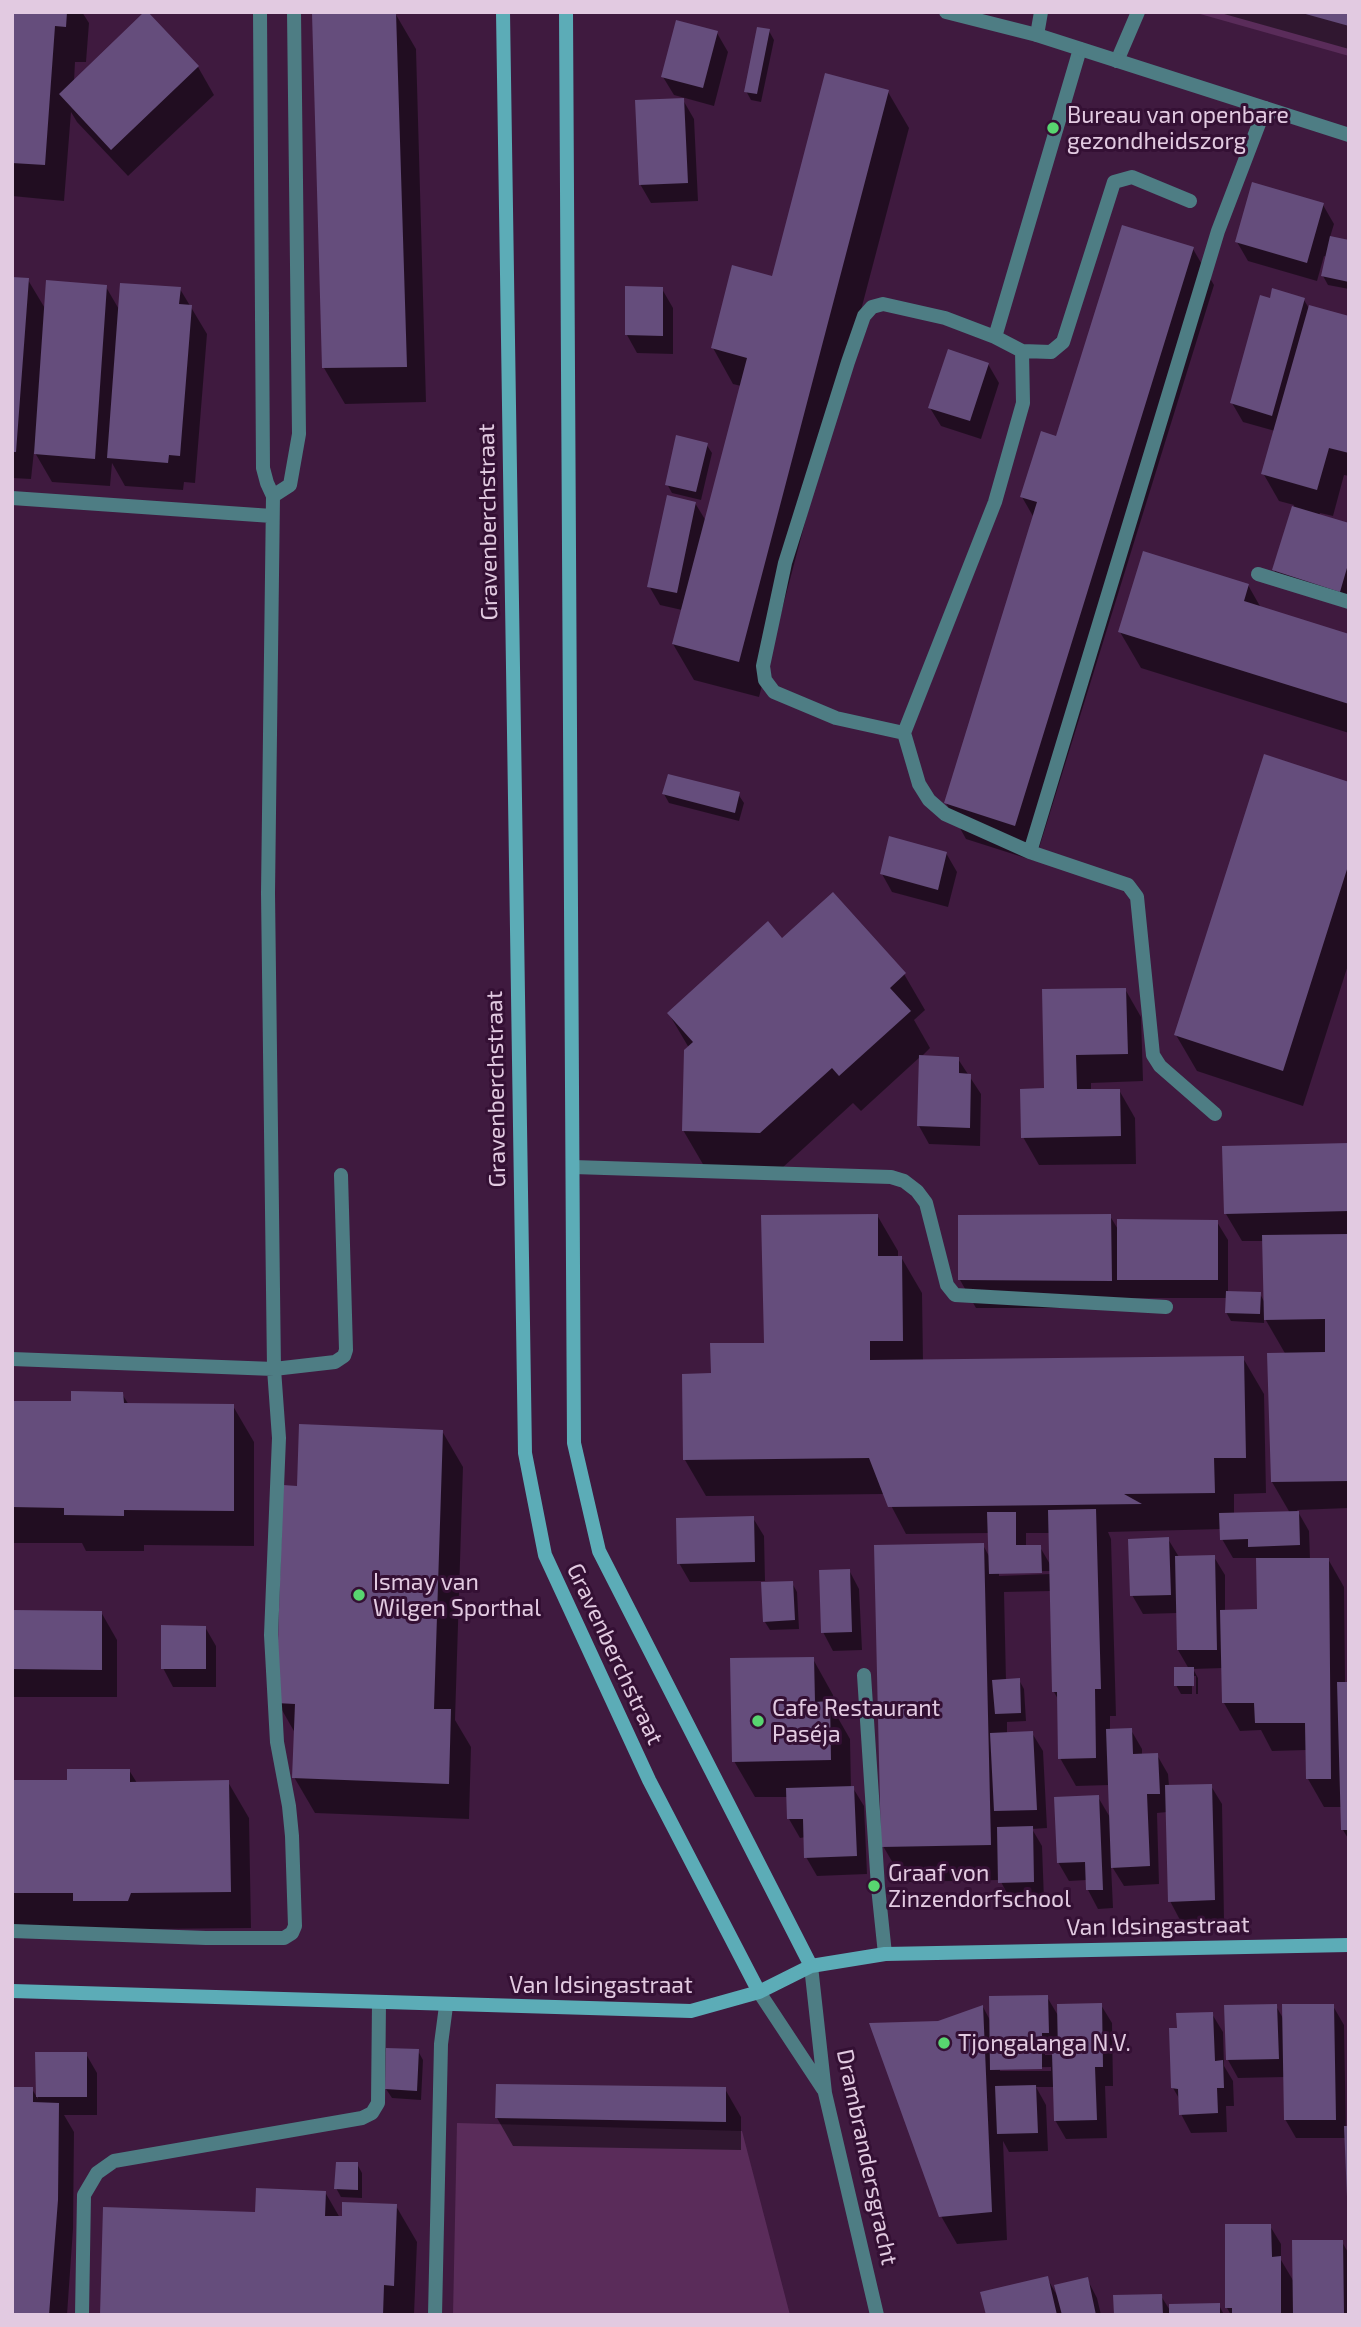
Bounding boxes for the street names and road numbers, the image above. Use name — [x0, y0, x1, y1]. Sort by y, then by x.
street label: Gravenberchstraat — [472, 423, 504, 621]
street label: Gravenberchstraat — [480, 990, 512, 1188]
street label: Gravenberchstraat — [561, 1559, 669, 1749]
street label: Van Idsingastraat — [1066, 1911, 1250, 1941]
street label: Van Idsingastraat — [509, 1971, 693, 1999]
street label: Drambrandersgracht — [831, 2046, 903, 2268]

